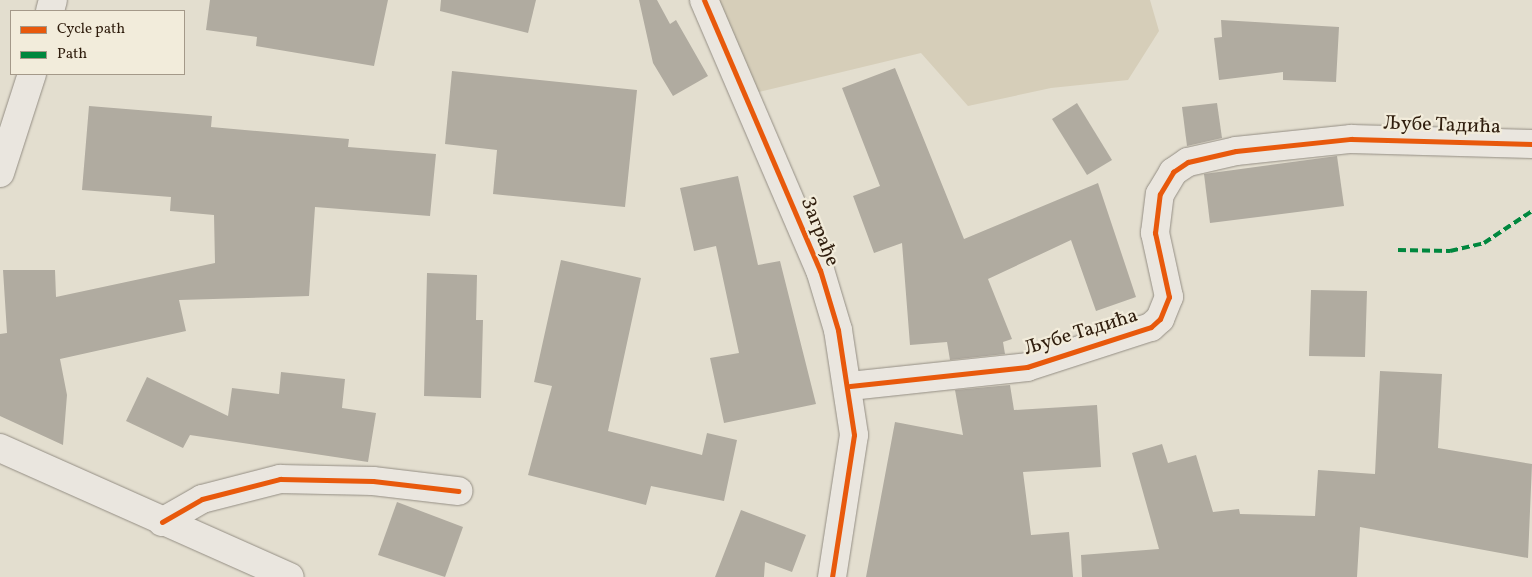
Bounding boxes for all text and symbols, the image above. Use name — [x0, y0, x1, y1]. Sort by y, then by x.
legend — [10, 10, 185, 75]
text: Cycle path — [57, 19, 125, 40]
text: Path — [57, 44, 87, 65]
street label: Љубе Тадића — [1382, 112, 1502, 140]
street label: Заграђе — [794, 194, 844, 270]
street label: Љубе Тадића — [1021, 304, 1141, 362]

